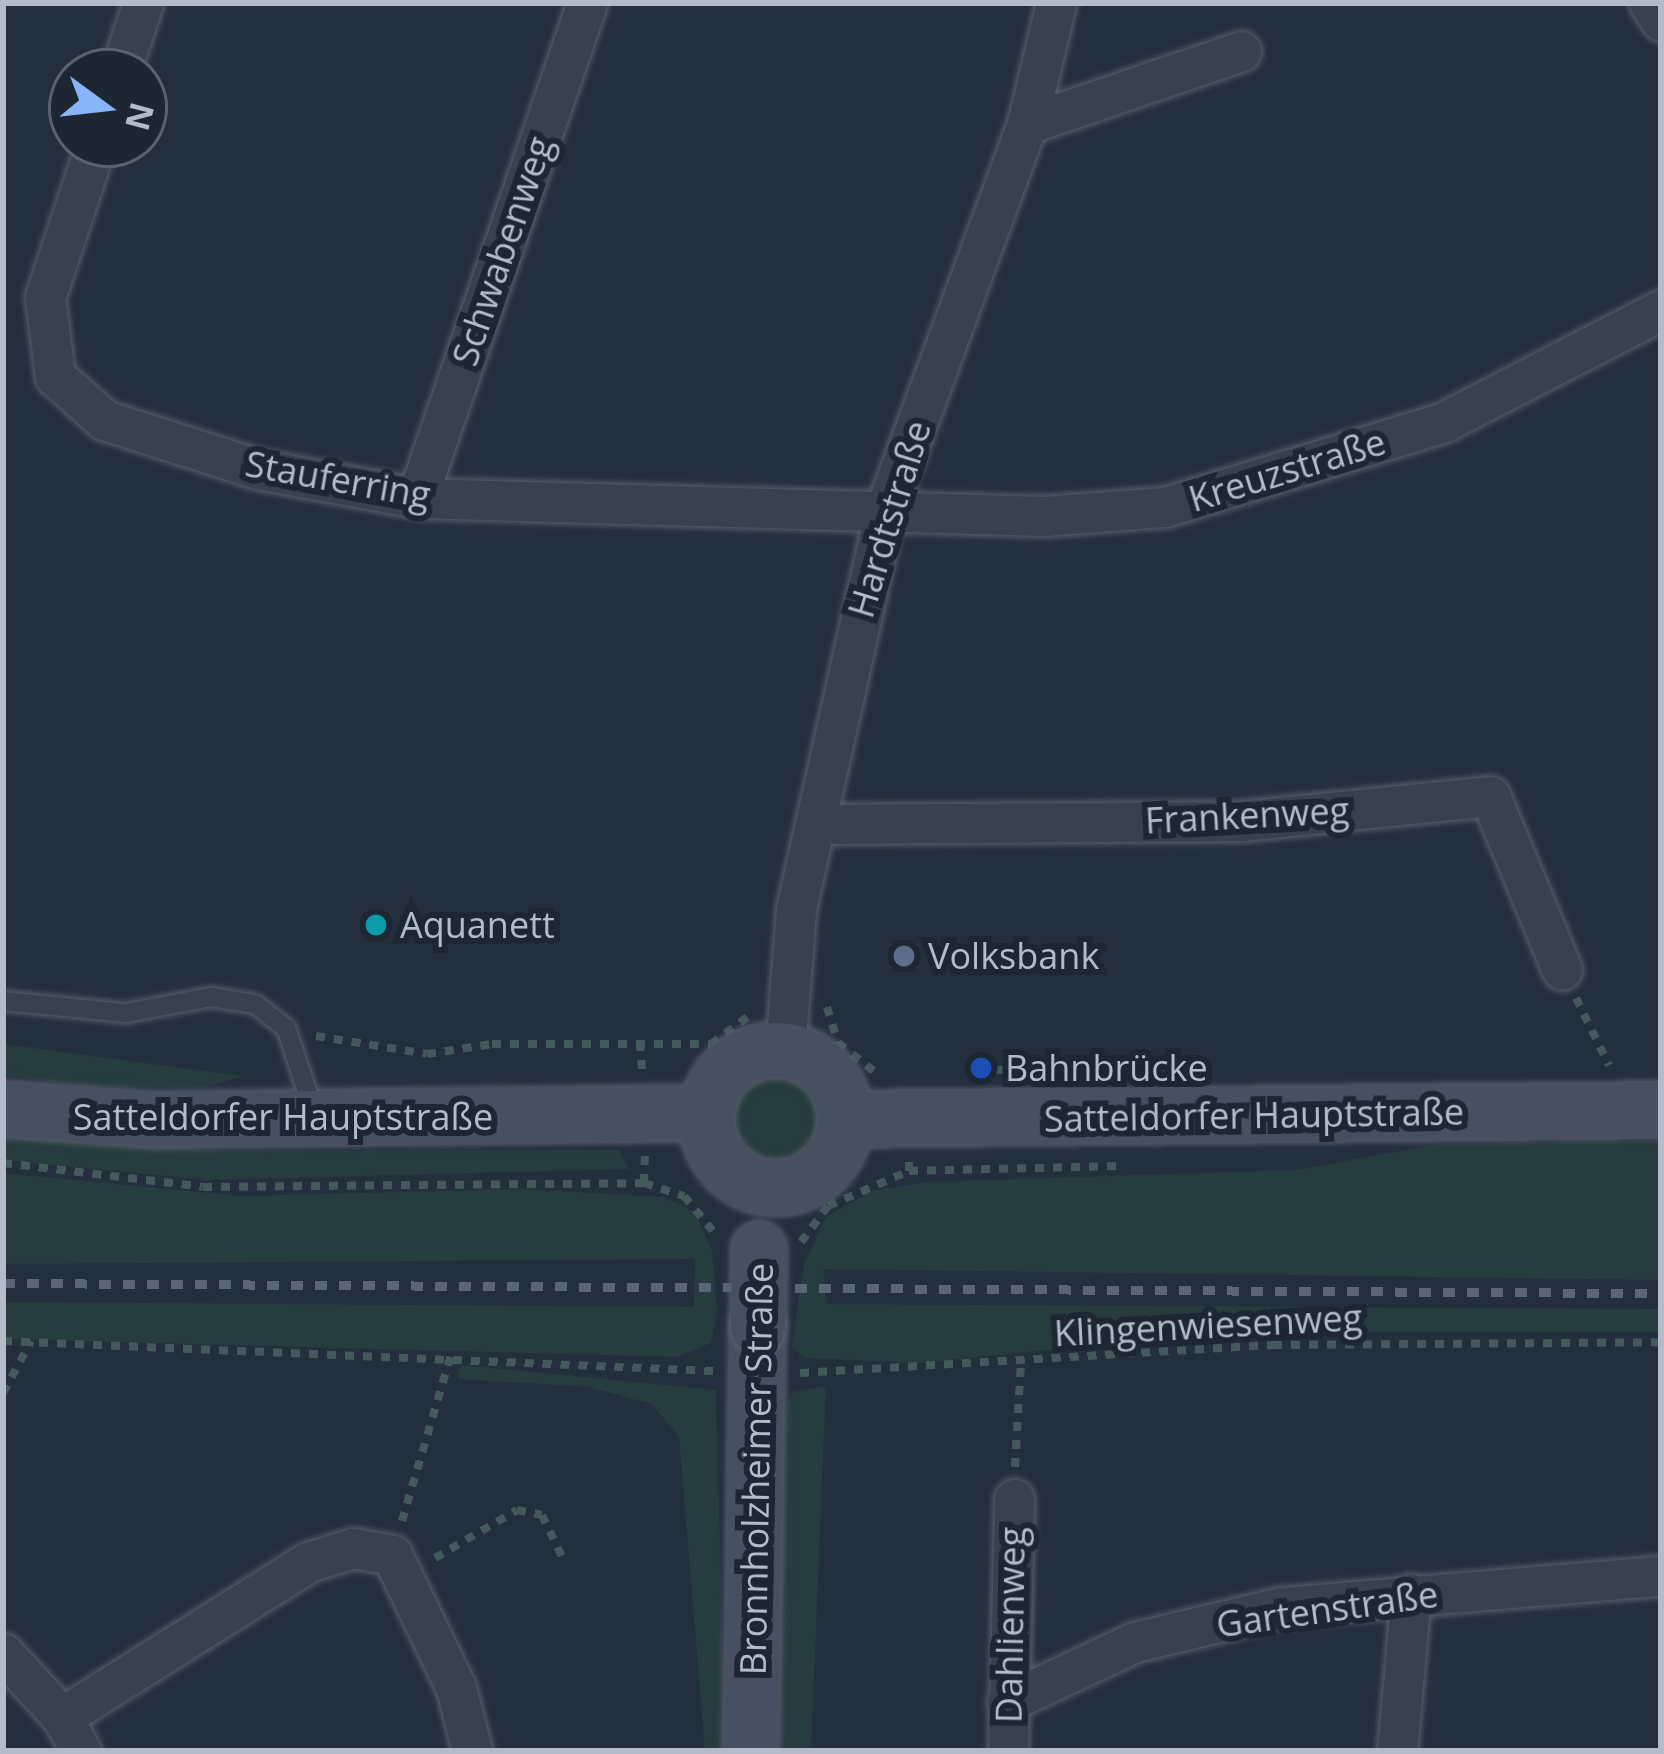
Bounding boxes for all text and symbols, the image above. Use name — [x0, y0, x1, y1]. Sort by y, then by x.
north arrow — [48, 48, 168, 168]
text: N — [115, 98, 166, 135]
street label: Schwabenweg — [443, 131, 561, 371]
street label: Hardtstraße — [839, 415, 939, 623]
street label: Kreuzstraße — [1183, 420, 1391, 520]
street label: Stauferring — [242, 441, 434, 517]
street label: Frankenweg — [1144, 788, 1350, 842]
place label: Aquanett — [400, 903, 555, 947]
marker: Aquanett — [363, 912, 389, 938]
place label: Volksbank — [928, 934, 1099, 978]
marker: Volksbank — [891, 943, 917, 969]
place label: Bahnbrücke — [1005, 1046, 1208, 1090]
marker: Bahnbrücke — [968, 1055, 994, 1081]
street label: Satteldorfer Hauptstraße — [1043, 1090, 1465, 1140]
street label: Satteldorfer Hauptstraße — [73, 1095, 493, 1139]
street label: Bronnholzheimer Straße — [731, 1262, 781, 1676]
street label: Klingenwiesenweg — [1053, 1295, 1363, 1355]
street label: Dahlienweg — [987, 1526, 1033, 1724]
street label: Gartenstraße — [1213, 1572, 1441, 1646]

